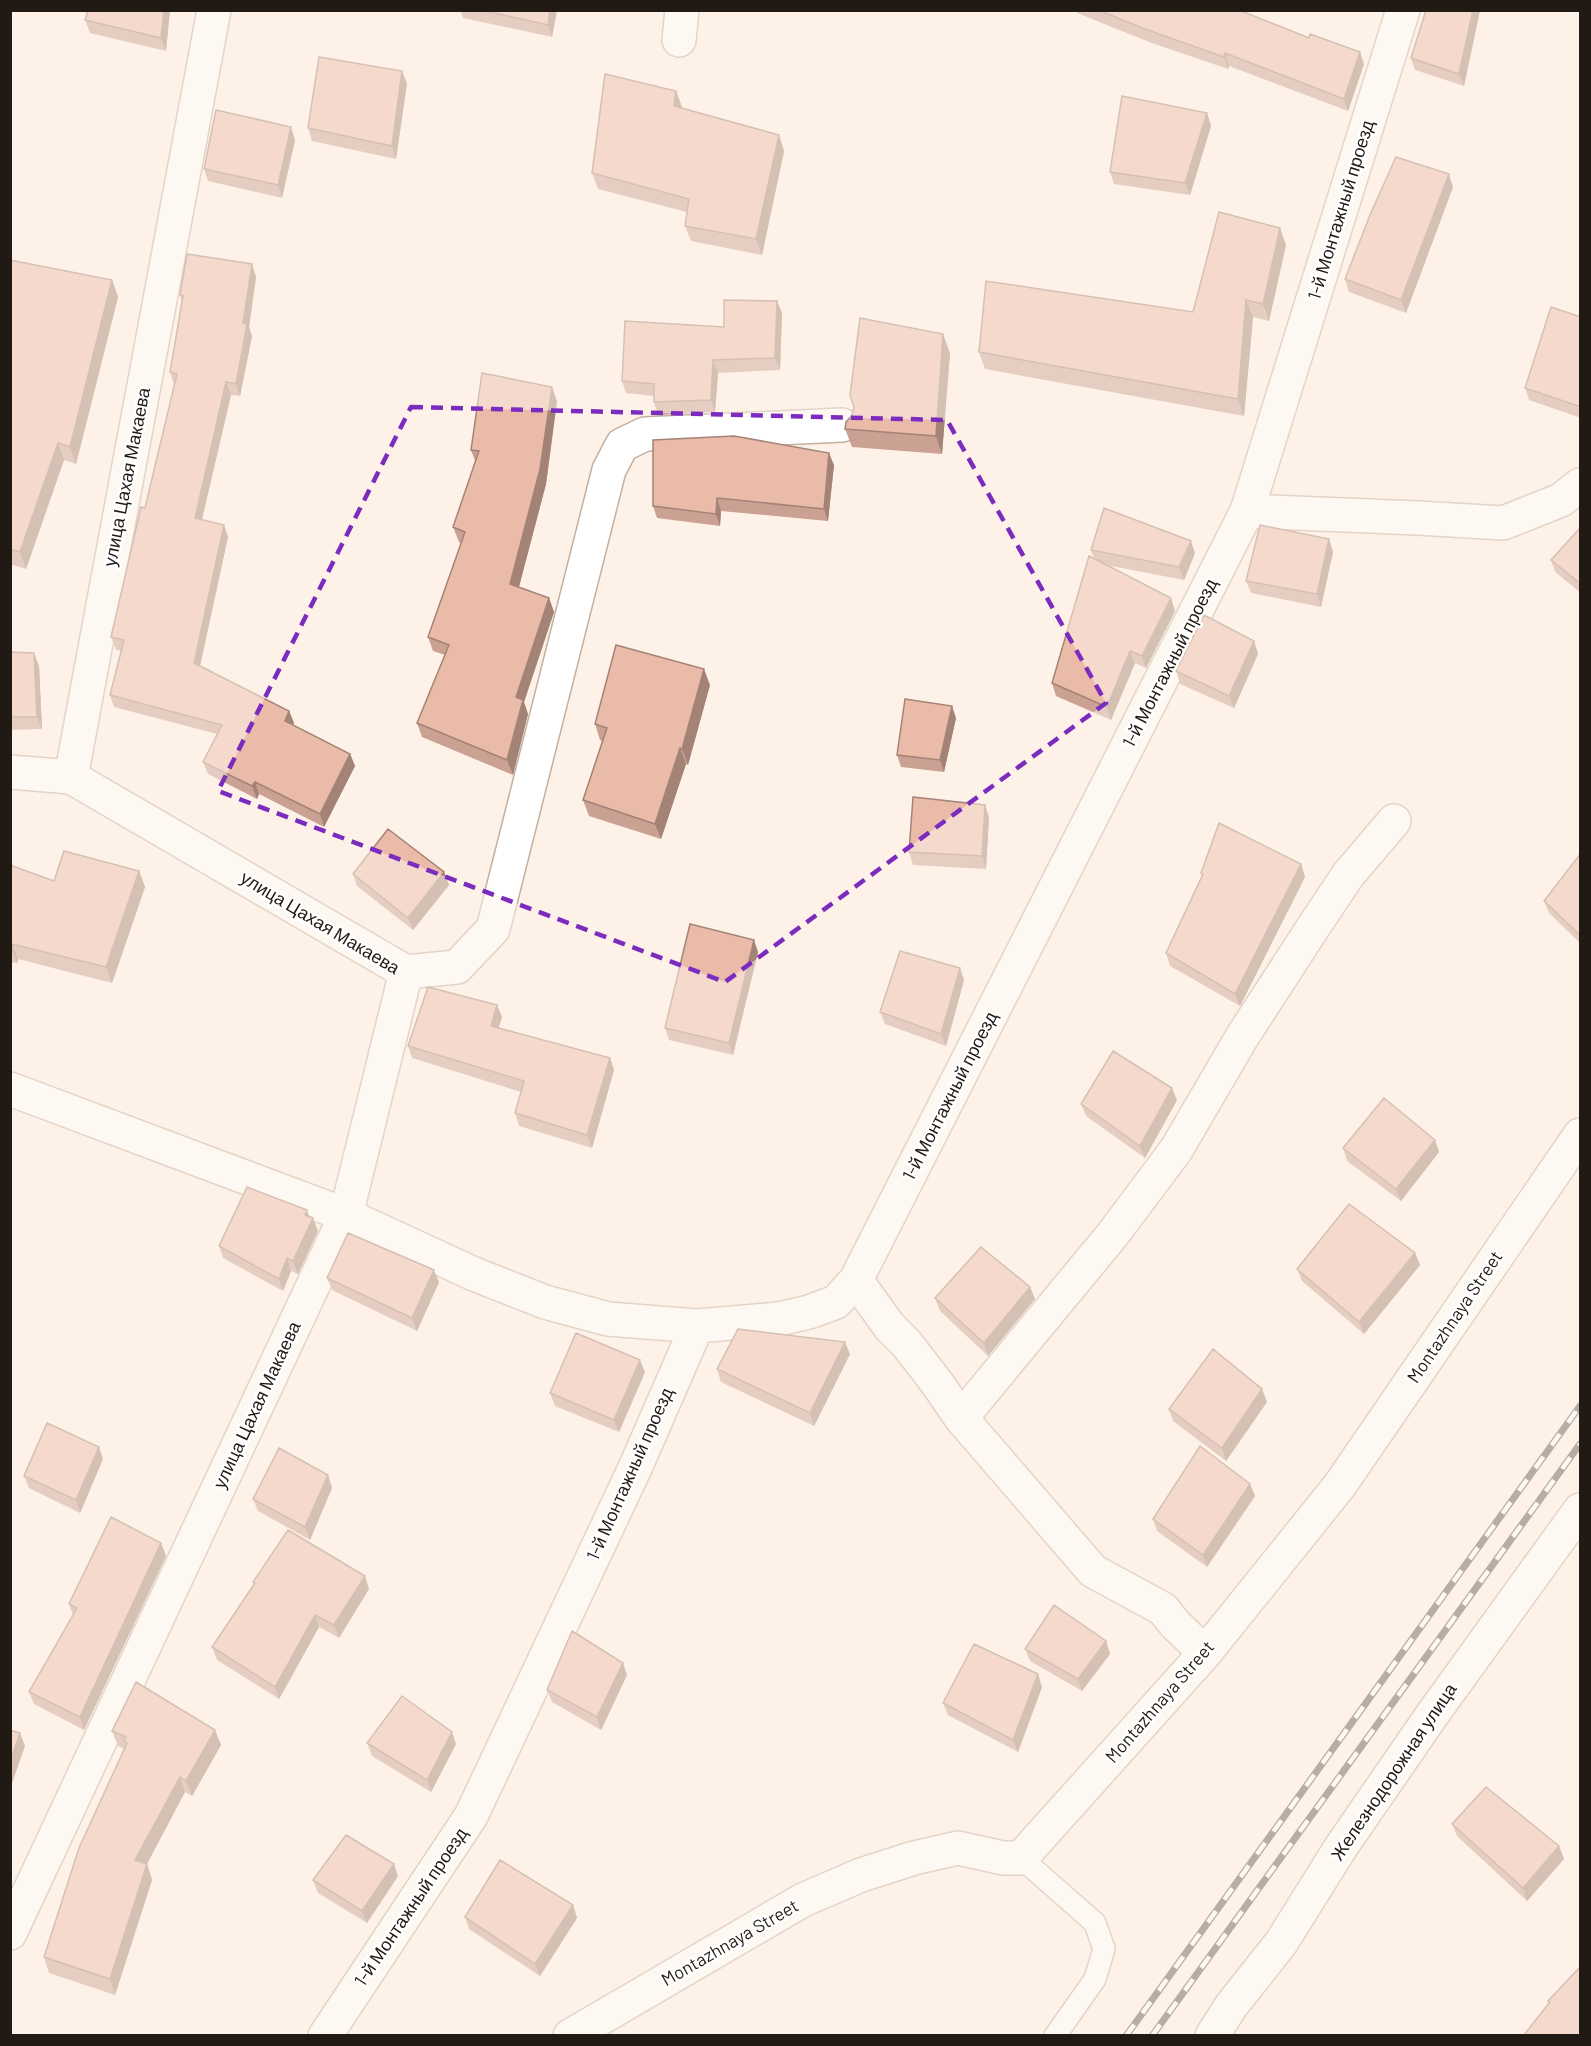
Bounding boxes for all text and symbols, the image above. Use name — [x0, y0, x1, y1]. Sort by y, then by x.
street label: 1-й Монтажный проезд — [1302, 117, 1378, 302]
street label: улица Цахая Макаева — [98, 385, 154, 568]
street label: 1-й Монтажный проезд — [1117, 574, 1221, 751]
street label: улица Цахая Макаева — [237, 866, 405, 979]
street label: 1-й Монтажный проезд — [897, 1007, 1001, 1184]
street label: Montazhnaya Street — [1402, 1246, 1507, 1387]
street label: улица Цахая Макаева — [208, 1317, 305, 1492]
street label: 1-й Монтажный проезд — [581, 1383, 677, 1563]
street label: Montazhnaya Street — [1100, 1636, 1218, 1767]
street label: Железнодорожная улица — [1326, 1678, 1461, 1864]
street label: 1-й Монтажный проезд — [349, 1823, 472, 1990]
street label: Montazhnaya Street — [657, 1894, 802, 1990]

